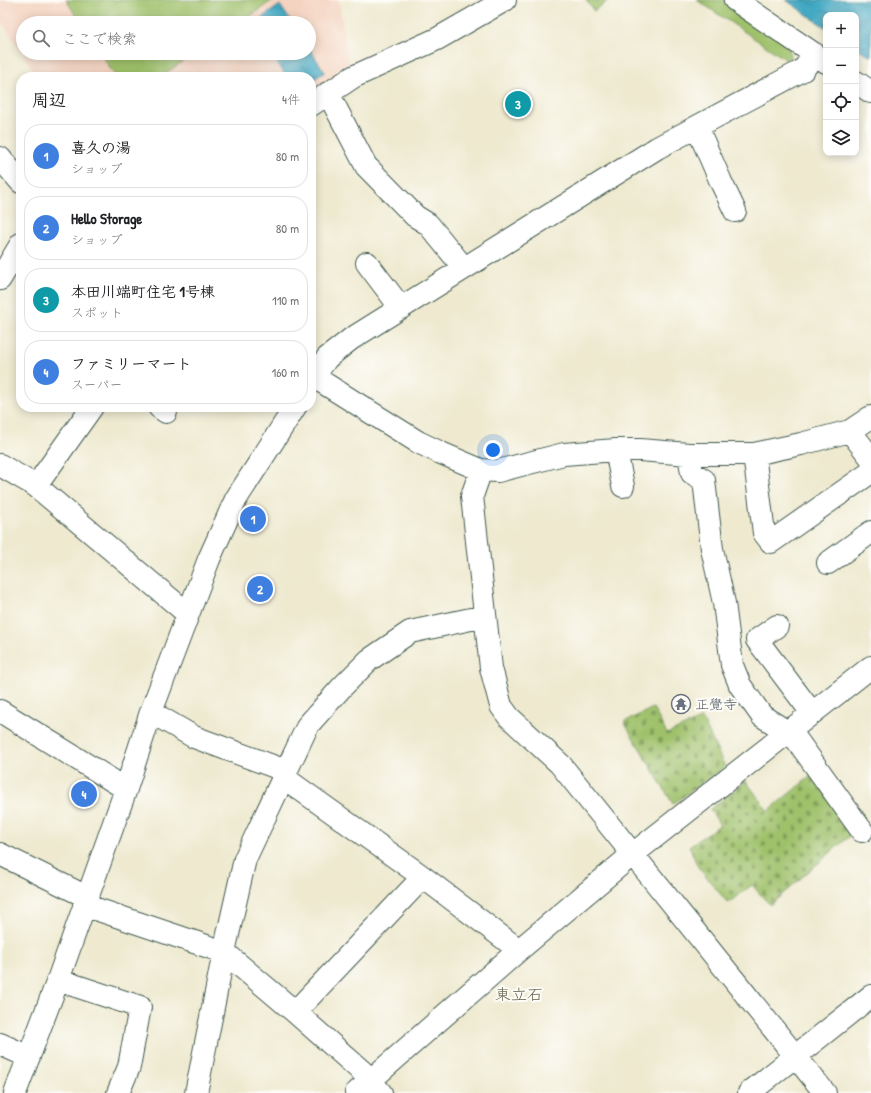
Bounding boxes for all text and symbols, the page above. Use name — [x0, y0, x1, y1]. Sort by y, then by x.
map controls — [823, 12, 859, 156]
button: + — [823, 12, 859, 48]
search box — [16, 16, 316, 60]
icon: search — [30, 27, 52, 49]
text: ここで検索 — [62, 28, 137, 49]
button: − — [823, 48, 859, 84]
button: locate — [823, 84, 859, 120]
text: 周辺 — [32, 88, 66, 111]
pin: 3 — [505, 89, 531, 119]
text: 4件 — [282, 90, 300, 108]
button: layers — [823, 120, 859, 156]
text: 喜久の湯 — [71, 137, 131, 158]
text: 1 — [44, 147, 48, 165]
text: 80 m — [276, 147, 299, 165]
text: ショップ — [71, 159, 122, 177]
text: Hello Storage — [71, 208, 142, 229]
text: 2 — [43, 219, 49, 237]
text: 80 m — [276, 219, 299, 237]
text: ショップ — [71, 230, 122, 248]
text: 本田川端町住宅 1号棟 — [71, 281, 215, 302]
text: 3 — [43, 291, 49, 309]
text: 110 m — [272, 291, 299, 309]
text: スポット — [71, 303, 123, 321]
text: ファミリーマート — [71, 353, 192, 374]
text: 4 — [44, 363, 48, 381]
text: 160 m — [271, 363, 299, 381]
text: スーパー — [71, 375, 122, 393]
your location — [483, 440, 503, 460]
pin: 1 — [240, 504, 266, 534]
pin: 2 — [247, 574, 273, 604]
temple icon: 正覺寺 — [670, 693, 692, 715]
place label: 正覺寺 — [695, 694, 737, 713]
pin: 4 — [71, 779, 97, 809]
district label: 東立石 — [495, 983, 543, 1005]

